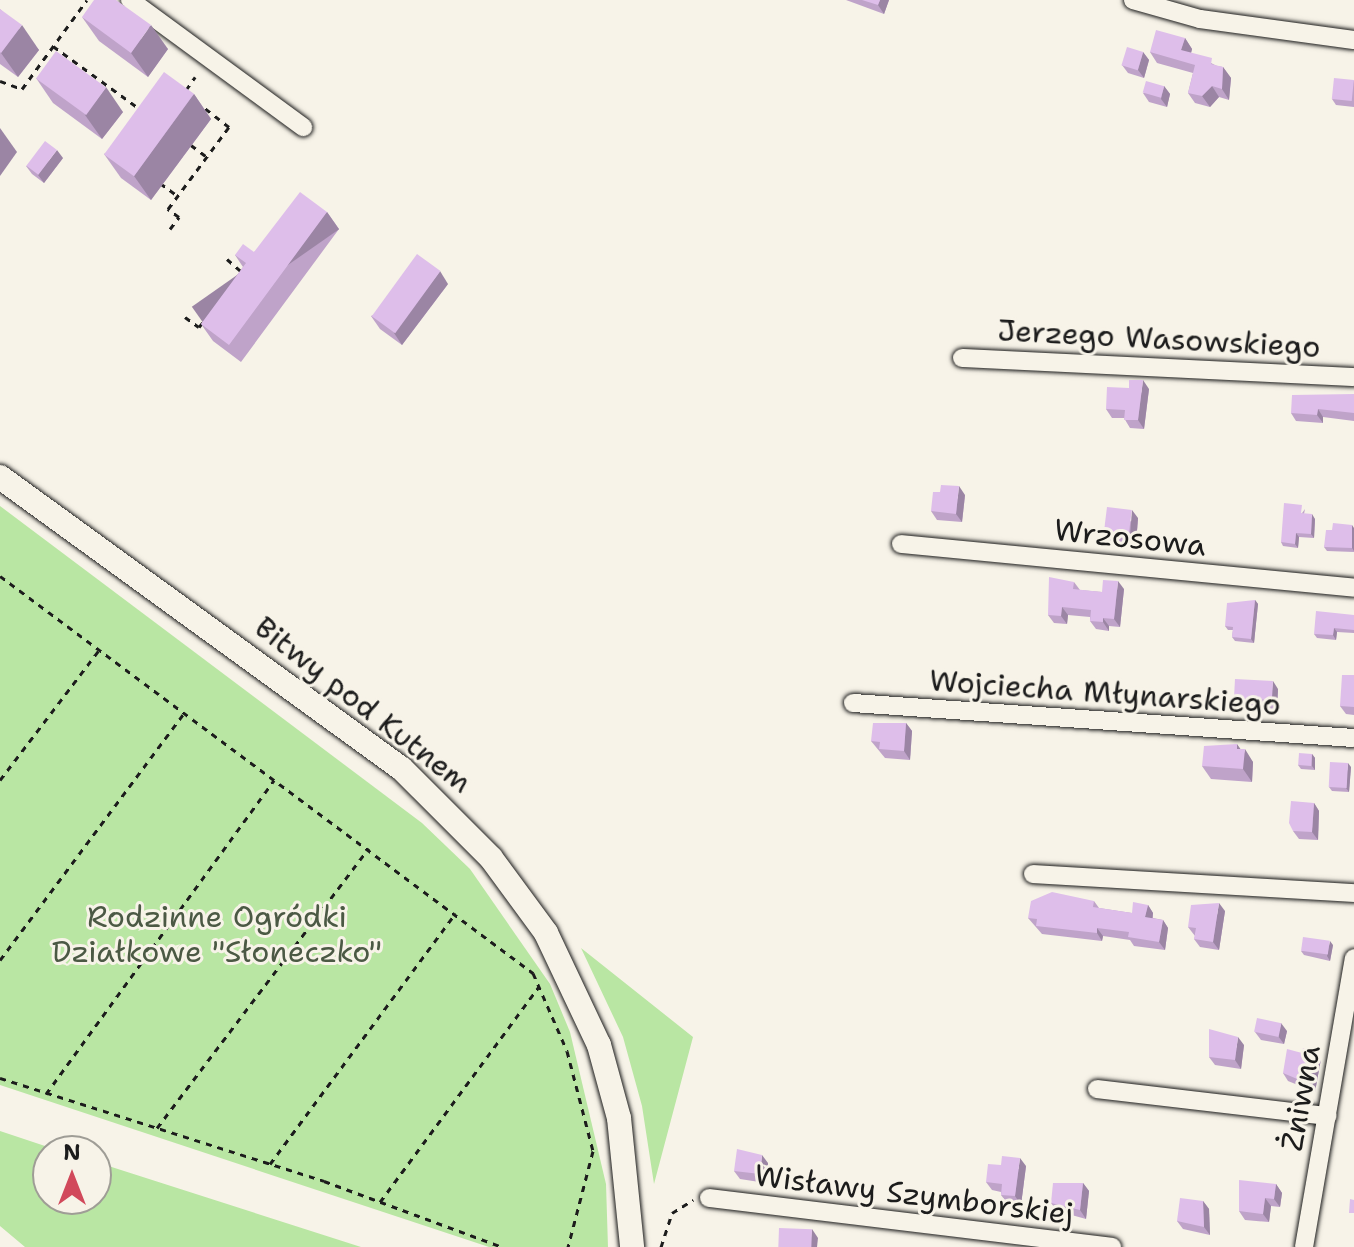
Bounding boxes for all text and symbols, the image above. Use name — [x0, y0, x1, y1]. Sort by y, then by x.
street label: Jerzego Wasowskiego — [997, 313, 1321, 365]
street label: Wrzosowa — [1052, 512, 1208, 564]
street label: Bitwy pod Kutnem — [247, 609, 479, 801]
street label: Wojciecha Młynarskiego — [928, 663, 1282, 723]
park label: Rodzinne Ogródki Działkowe "Słoneczko" — [52, 899, 382, 970]
street label: Żniwna — [1274, 1042, 1328, 1154]
north arrow — [32, 1135, 112, 1215]
text: N — [63, 1138, 81, 1167]
street label: Wisławy Szymborskiej — [753, 1158, 1075, 1232]

